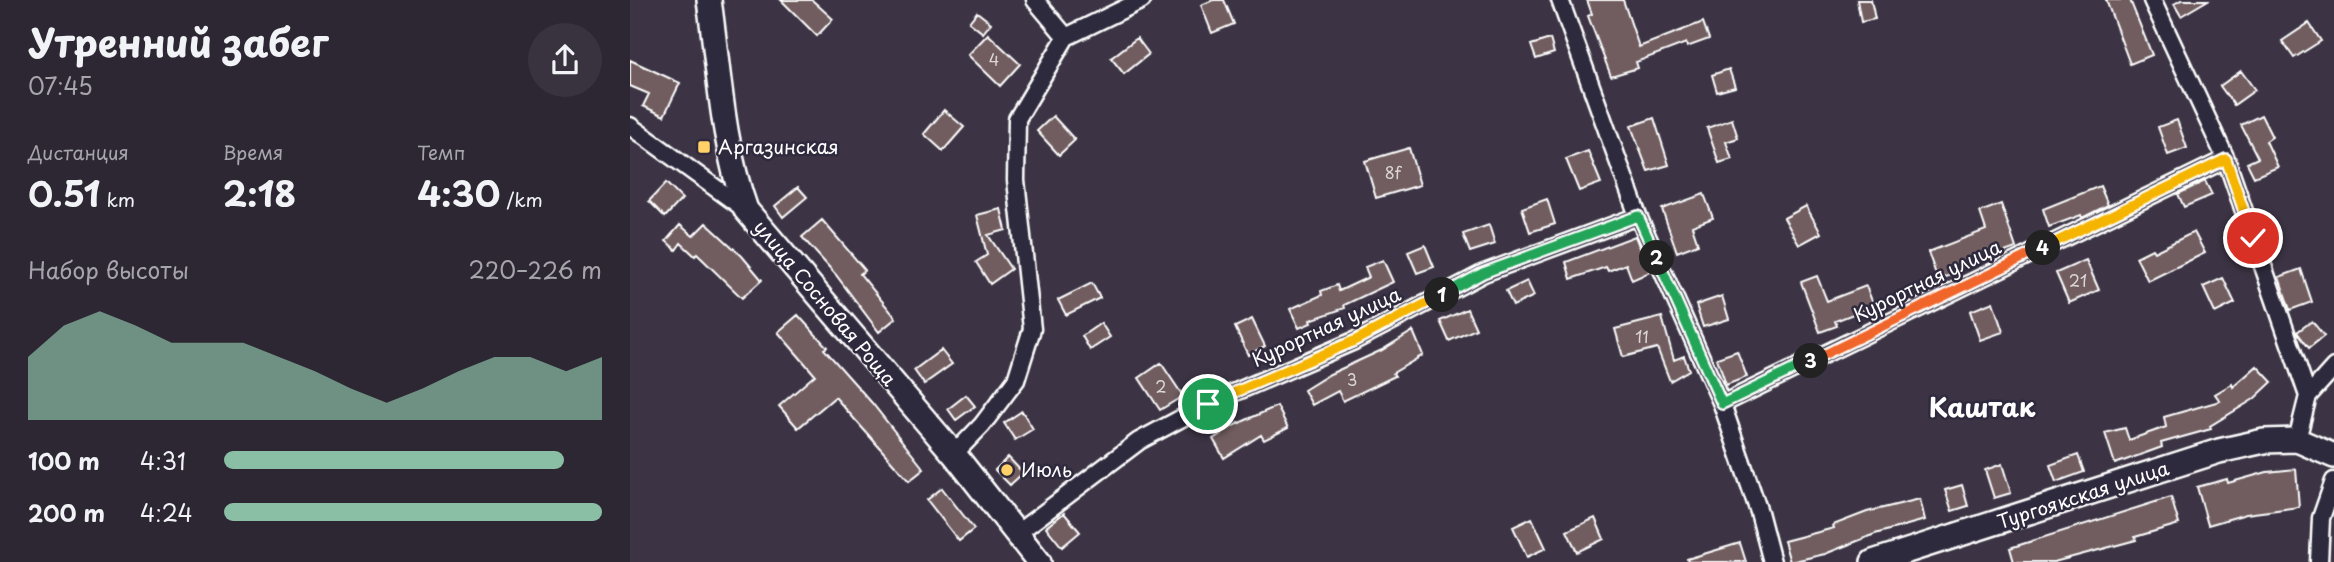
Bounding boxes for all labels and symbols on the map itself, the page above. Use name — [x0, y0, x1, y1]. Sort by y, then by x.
house number: 4 — [989, 47, 999, 71]
place label: Аргазинская — [718, 132, 839, 160]
marker: Аргазинская — [696, 139, 712, 155]
house number: 8f — [1385, 160, 1403, 184]
pin — [2223, 208, 2283, 268]
street label: улица Сосновая Роща — [748, 213, 904, 392]
pin: 4 — [2026, 230, 2060, 266]
street label: Курортная улица — [1848, 232, 2005, 328]
pin: 2 — [1640, 240, 1674, 276]
house number: 21 — [2069, 268, 2087, 292]
pin: 1 — [1424, 278, 1460, 312]
street label: Курортная улица — [1246, 279, 1405, 373]
house number: 11 — [1635, 324, 1649, 348]
pin: 3 — [1794, 344, 1828, 378]
house number: 3 — [1347, 367, 1357, 391]
house number: 2 — [1155, 374, 1167, 398]
pin — [1178, 374, 1238, 434]
district label: Каштак — [1929, 387, 2036, 426]
street label: Тургоякская улица — [1993, 453, 2172, 535]
place label: Июль — [1021, 455, 1072, 483]
marker: Июль — [999, 462, 1015, 478]

